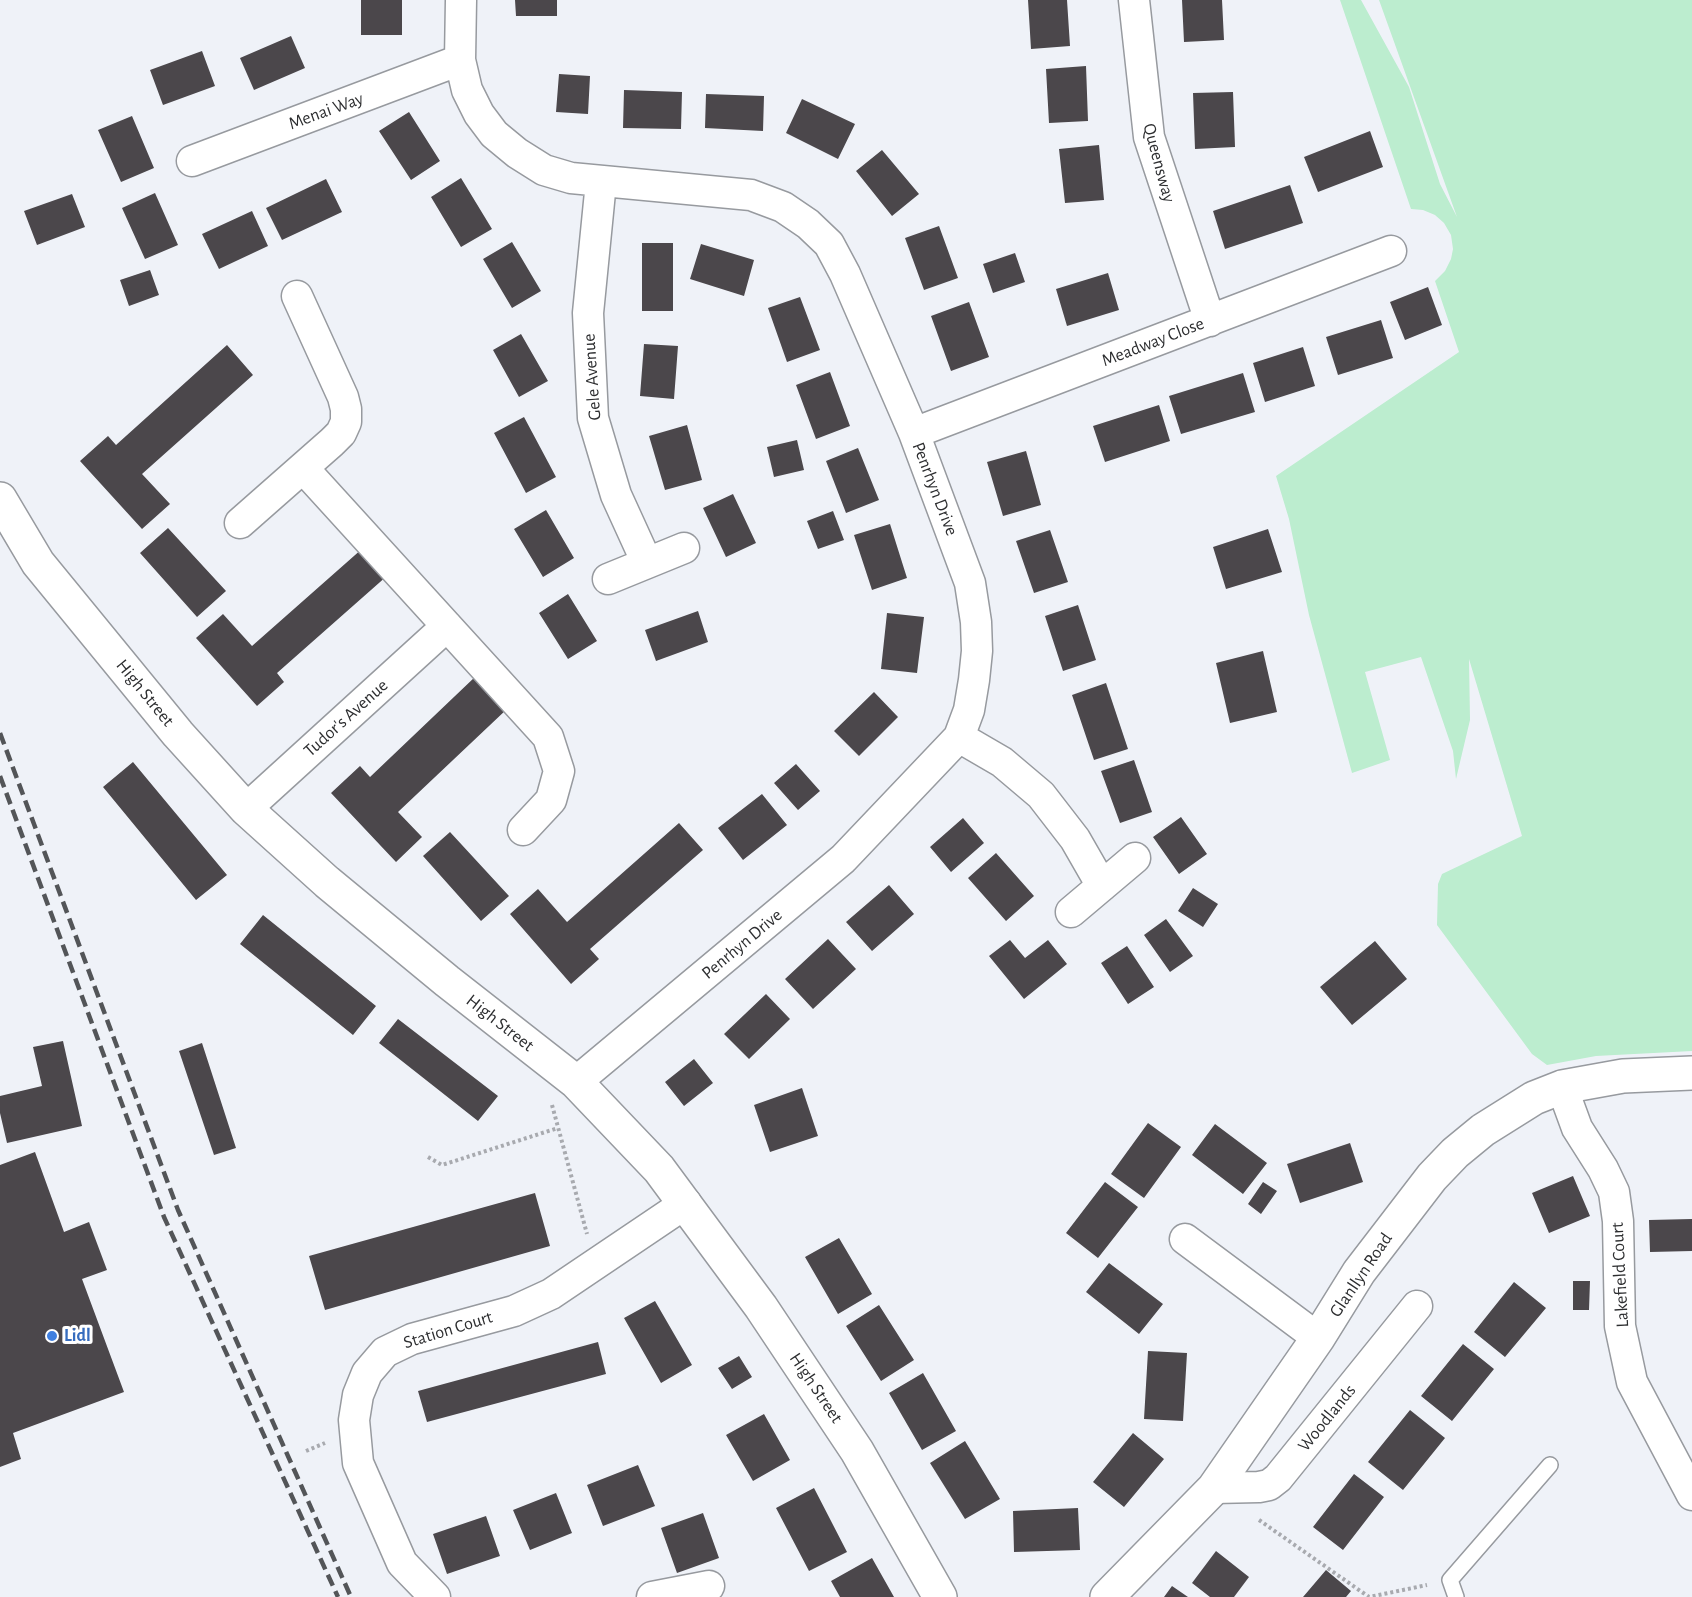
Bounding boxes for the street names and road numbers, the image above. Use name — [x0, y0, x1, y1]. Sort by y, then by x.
street label: Menai Way — [286, 88, 366, 134]
street label: Queensway — [1138, 121, 1180, 205]
street label: Meadway Close — [1099, 313, 1207, 371]
street label: Gele Avenue — [578, 333, 606, 421]
street label: Penrhyn Drive — [907, 439, 963, 539]
street label: High Street — [111, 655, 179, 731]
street label: Tudor's Avenue — [299, 675, 393, 761]
street label: Penrhyn Drive — [697, 904, 787, 984]
street label: High Street — [462, 990, 538, 1056]
street label: Lakefield Court — [1606, 1222, 1634, 1328]
street label: Glanllyn Road — [1325, 1229, 1397, 1321]
street label: Station Court — [401, 1306, 495, 1354]
street label: High Street — [785, 1349, 847, 1427]
street label: Woodlands — [1293, 1380, 1361, 1456]

